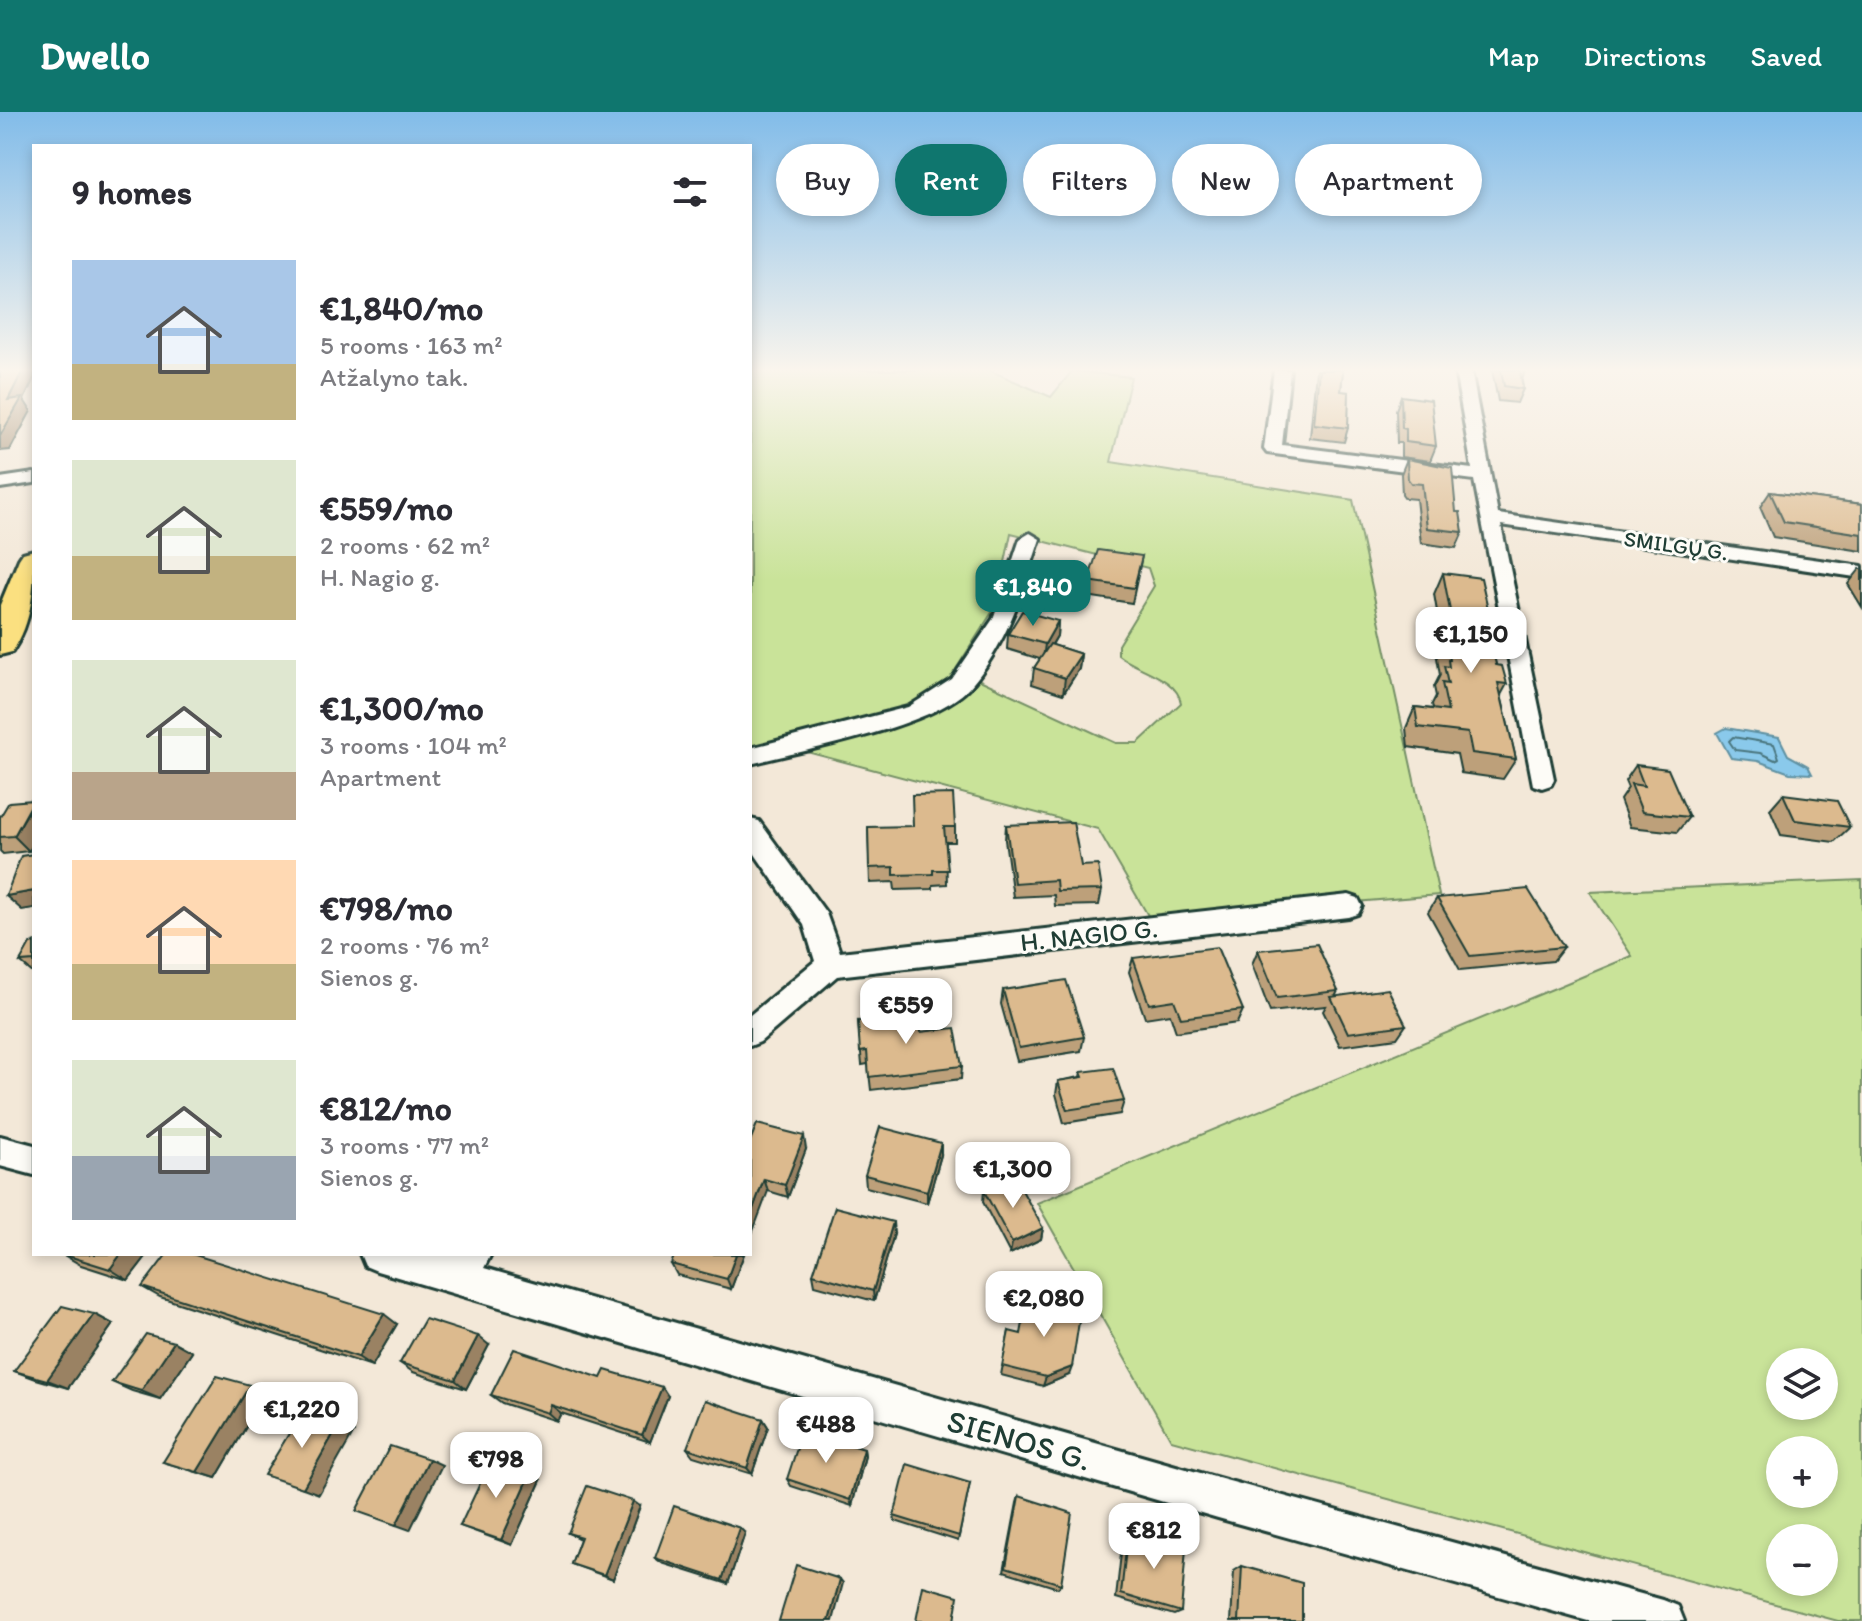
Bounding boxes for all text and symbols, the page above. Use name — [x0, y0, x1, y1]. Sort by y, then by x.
text: Dwello — [40, 33, 150, 79]
text: Map — [1488, 39, 1539, 73]
text: Directions — [1583, 39, 1707, 73]
text: Saved — [1751, 39, 1822, 73]
chip: Buy — [776, 144, 879, 216]
chip: Rent — [895, 144, 1007, 216]
chip: Filters — [1023, 144, 1156, 216]
chip: New — [1172, 144, 1279, 216]
chip: Apartment — [1295, 144, 1482, 216]
icon: filters — [668, 170, 712, 214]
text: 9 homes — [72, 172, 192, 213]
text: €1,840/mo — [320, 288, 483, 329]
icon: home — [136, 292, 232, 388]
text: 5 rooms · 163 m² — [320, 329, 503, 361]
text: Atžalyno tak. — [320, 361, 469, 393]
text: €559/mo — [320, 488, 453, 529]
icon: home — [136, 492, 232, 588]
street label: SMILGŲ G. — [1622, 525, 1730, 566]
text: 2 rooms · 62 m² — [320, 529, 490, 561]
pin: €1,840 — [968, 560, 1098, 628]
text: H. Nagio g. — [320, 561, 440, 593]
text: €1,840 — [994, 570, 1072, 602]
pin: €1,150 — [1406, 607, 1536, 675]
text: €1,150 — [1434, 617, 1508, 649]
text: €1,300/mo — [320, 688, 484, 729]
icon: home — [136, 692, 232, 788]
text: 3 rooms · 104 m² — [320, 729, 507, 761]
text: Apartment — [320, 761, 441, 793]
text: €798/mo — [320, 888, 453, 929]
icon: home — [136, 892, 232, 988]
street label: H. NAGIO G. — [1019, 912, 1159, 958]
text: 2 rooms · 76 m² — [320, 929, 489, 961]
text: Sienos g. — [320, 961, 419, 993]
pin: €559 — [859, 978, 953, 1046]
text: €559 — [878, 988, 934, 1020]
text: €812/mo — [320, 1088, 452, 1129]
icon: home — [136, 1092, 232, 1188]
text: 3 rooms · 77 m² — [320, 1129, 489, 1161]
pin: €1,300 — [948, 1142, 1078, 1210]
text: €1,300 — [973, 1152, 1053, 1184]
text: Sienos g. — [320, 1161, 419, 1193]
pin: €2,080 — [979, 1271, 1109, 1339]
text: €2,080 — [1004, 1281, 1084, 1313]
map controls — [1766, 1348, 1838, 1596]
button: layers — [1766, 1348, 1838, 1420]
pin: €1,220 — [237, 1382, 367, 1450]
text: €1,220 — [264, 1392, 340, 1424]
pin: €488 — [779, 1397, 873, 1465]
street label: SIENOS G. — [943, 1401, 1095, 1479]
text: €488 — [797, 1407, 855, 1439]
pin: €798 — [449, 1432, 543, 1500]
button: + — [1766, 1436, 1838, 1508]
text: €798 — [468, 1442, 524, 1474]
pin: €812 — [1107, 1503, 1201, 1571]
text: €812 — [1127, 1513, 1181, 1545]
button: − — [1766, 1524, 1838, 1596]

